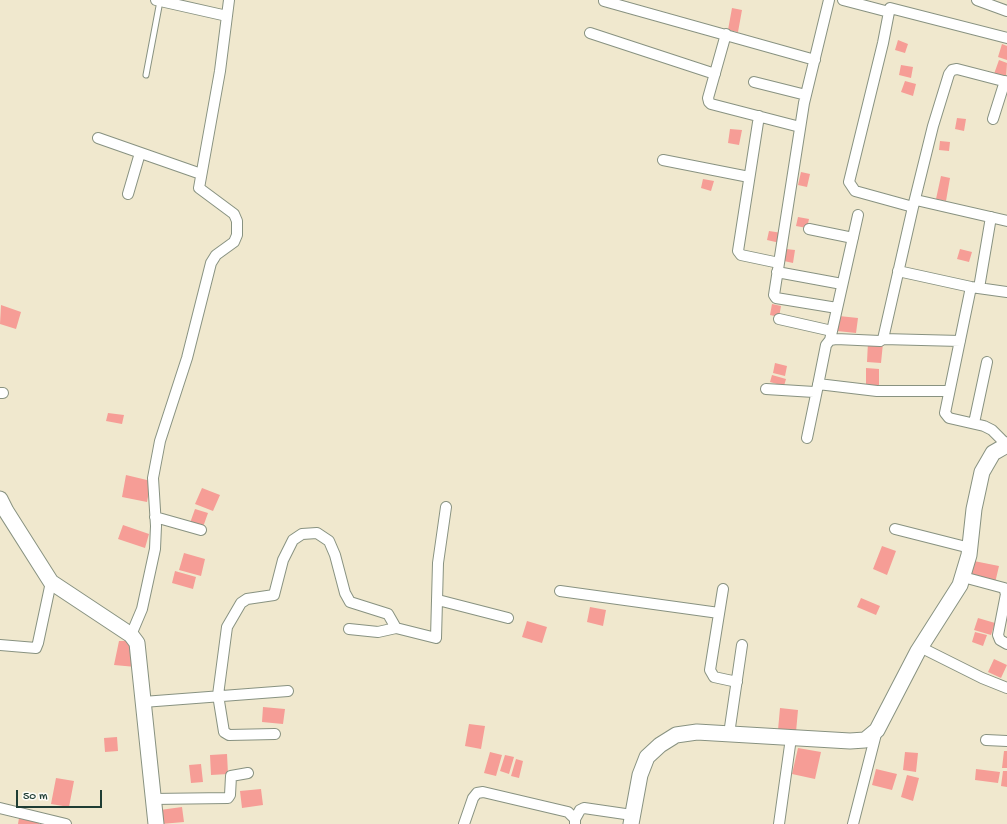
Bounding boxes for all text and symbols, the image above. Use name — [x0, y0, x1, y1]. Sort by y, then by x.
scale bar — [18, 782, 104, 808]
text: 50 m — [23, 790, 48, 804]

